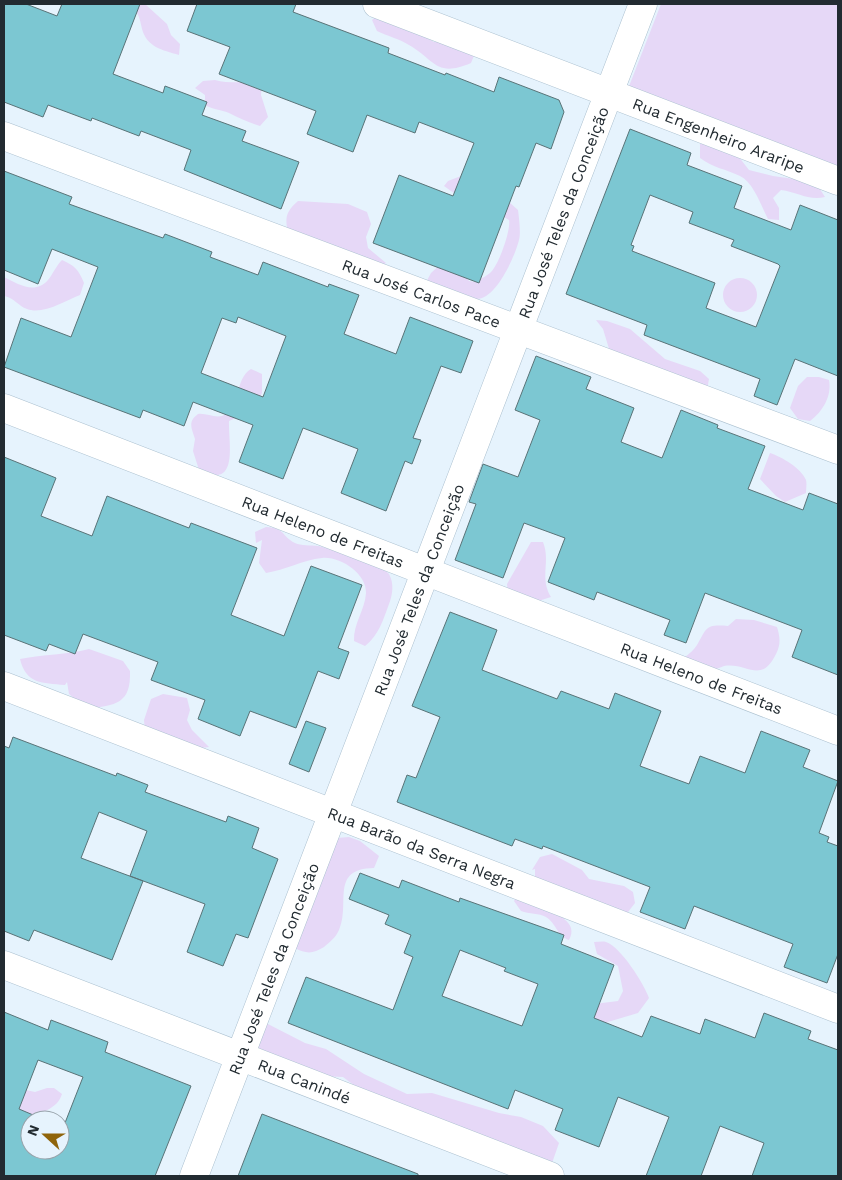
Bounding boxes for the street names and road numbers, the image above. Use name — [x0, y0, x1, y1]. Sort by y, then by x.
street label: Rua Engenheiro Araripe — [630, 94, 807, 177]
street label: Rua José Teles da Conceição — [514, 104, 612, 321]
street label: Rua José Carlos Pace — [340, 255, 503, 332]
street label: Rua José Teles da Conceição — [369, 481, 468, 698]
street label: Rua Heleno de Freitas — [239, 492, 407, 571]
street label: Rua Heleno de Freitas — [618, 638, 785, 718]
street label: Rua Barão da Serra Negra — [325, 803, 518, 893]
street label: Rua José Teles da Conceição — [224, 860, 323, 1077]
street label: Rua Canindé — [255, 1055, 353, 1108]

